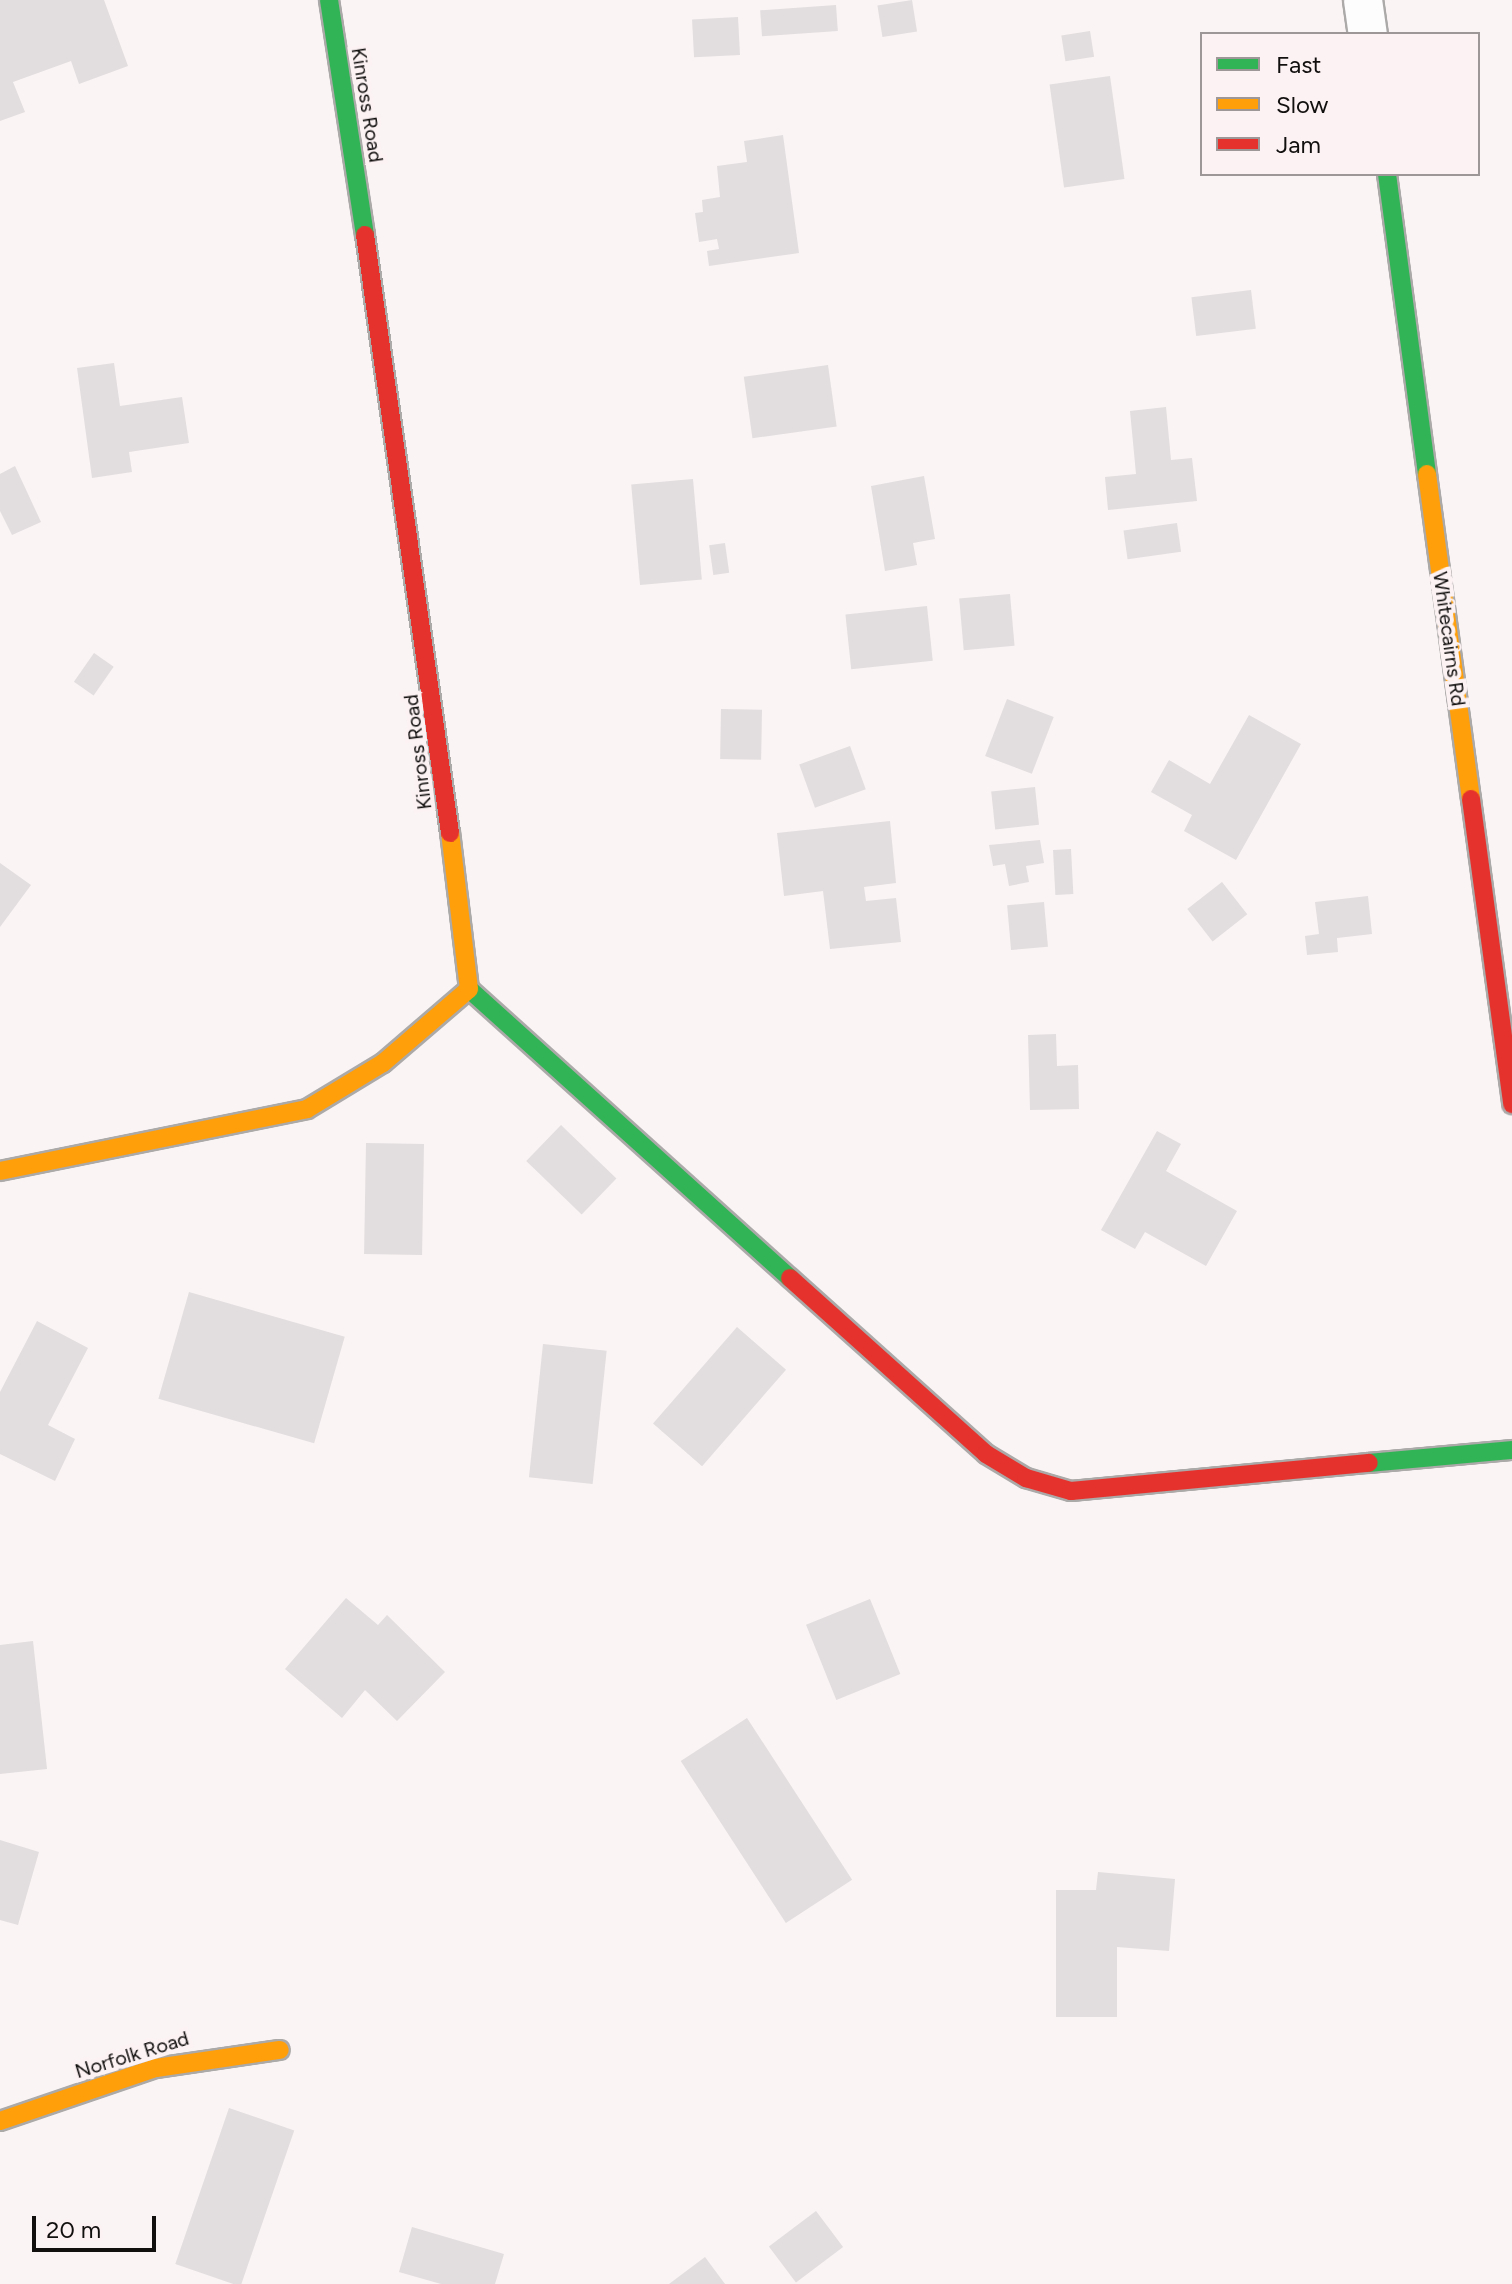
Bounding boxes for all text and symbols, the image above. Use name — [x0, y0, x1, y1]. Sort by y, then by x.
legend — [1200, 32, 1480, 176]
street label: Kinross Road — [346, 46, 388, 164]
text: Fast — [1276, 50, 1321, 79]
text: Slow — [1276, 90, 1328, 119]
text: Jam — [1276, 130, 1321, 159]
street label: Whitecairns Rd — [1428, 570, 1470, 708]
street label: Kinross Road — [399, 693, 437, 811]
street label: Norfolk Road — [72, 2026, 192, 2084]
scale bar — [36, 2200, 160, 2250]
text: 20 m — [46, 2215, 101, 2244]

